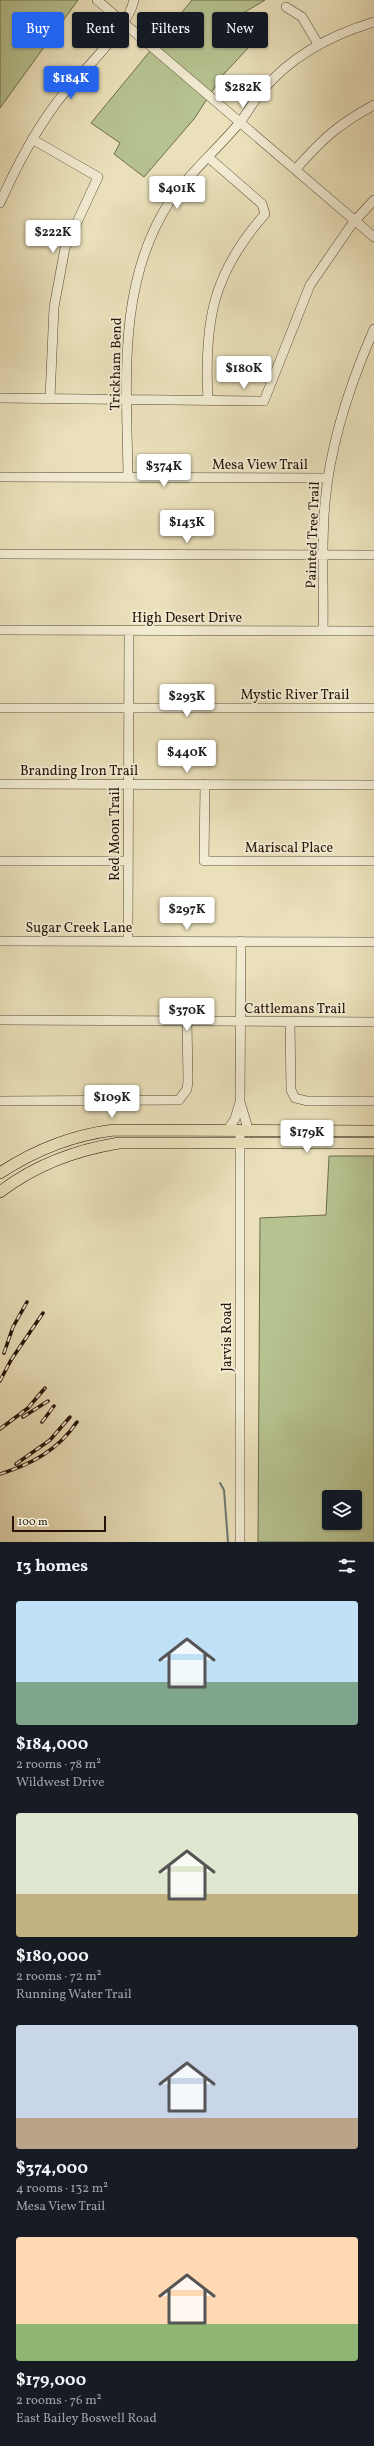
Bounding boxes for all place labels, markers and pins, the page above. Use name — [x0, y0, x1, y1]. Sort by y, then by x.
pin: $184K — [43, 66, 99, 100]
pin: $282K — [215, 75, 271, 109]
pin: $401K — [149, 176, 205, 210]
pin: $222K — [25, 220, 81, 254]
pin: $180K — [216, 356, 272, 390]
pin: $374K — [136, 454, 192, 488]
pin: $143K — [159, 510, 215, 544]
pin: $293K — [159, 684, 215, 718]
pin: $440K — [159, 740, 215, 774]
pin: $297K — [159, 897, 215, 931]
pin: $370K — [159, 998, 215, 1032]
pin: $109K — [84, 1085, 140, 1119]
pin: $179K — [279, 1120, 335, 1154]

